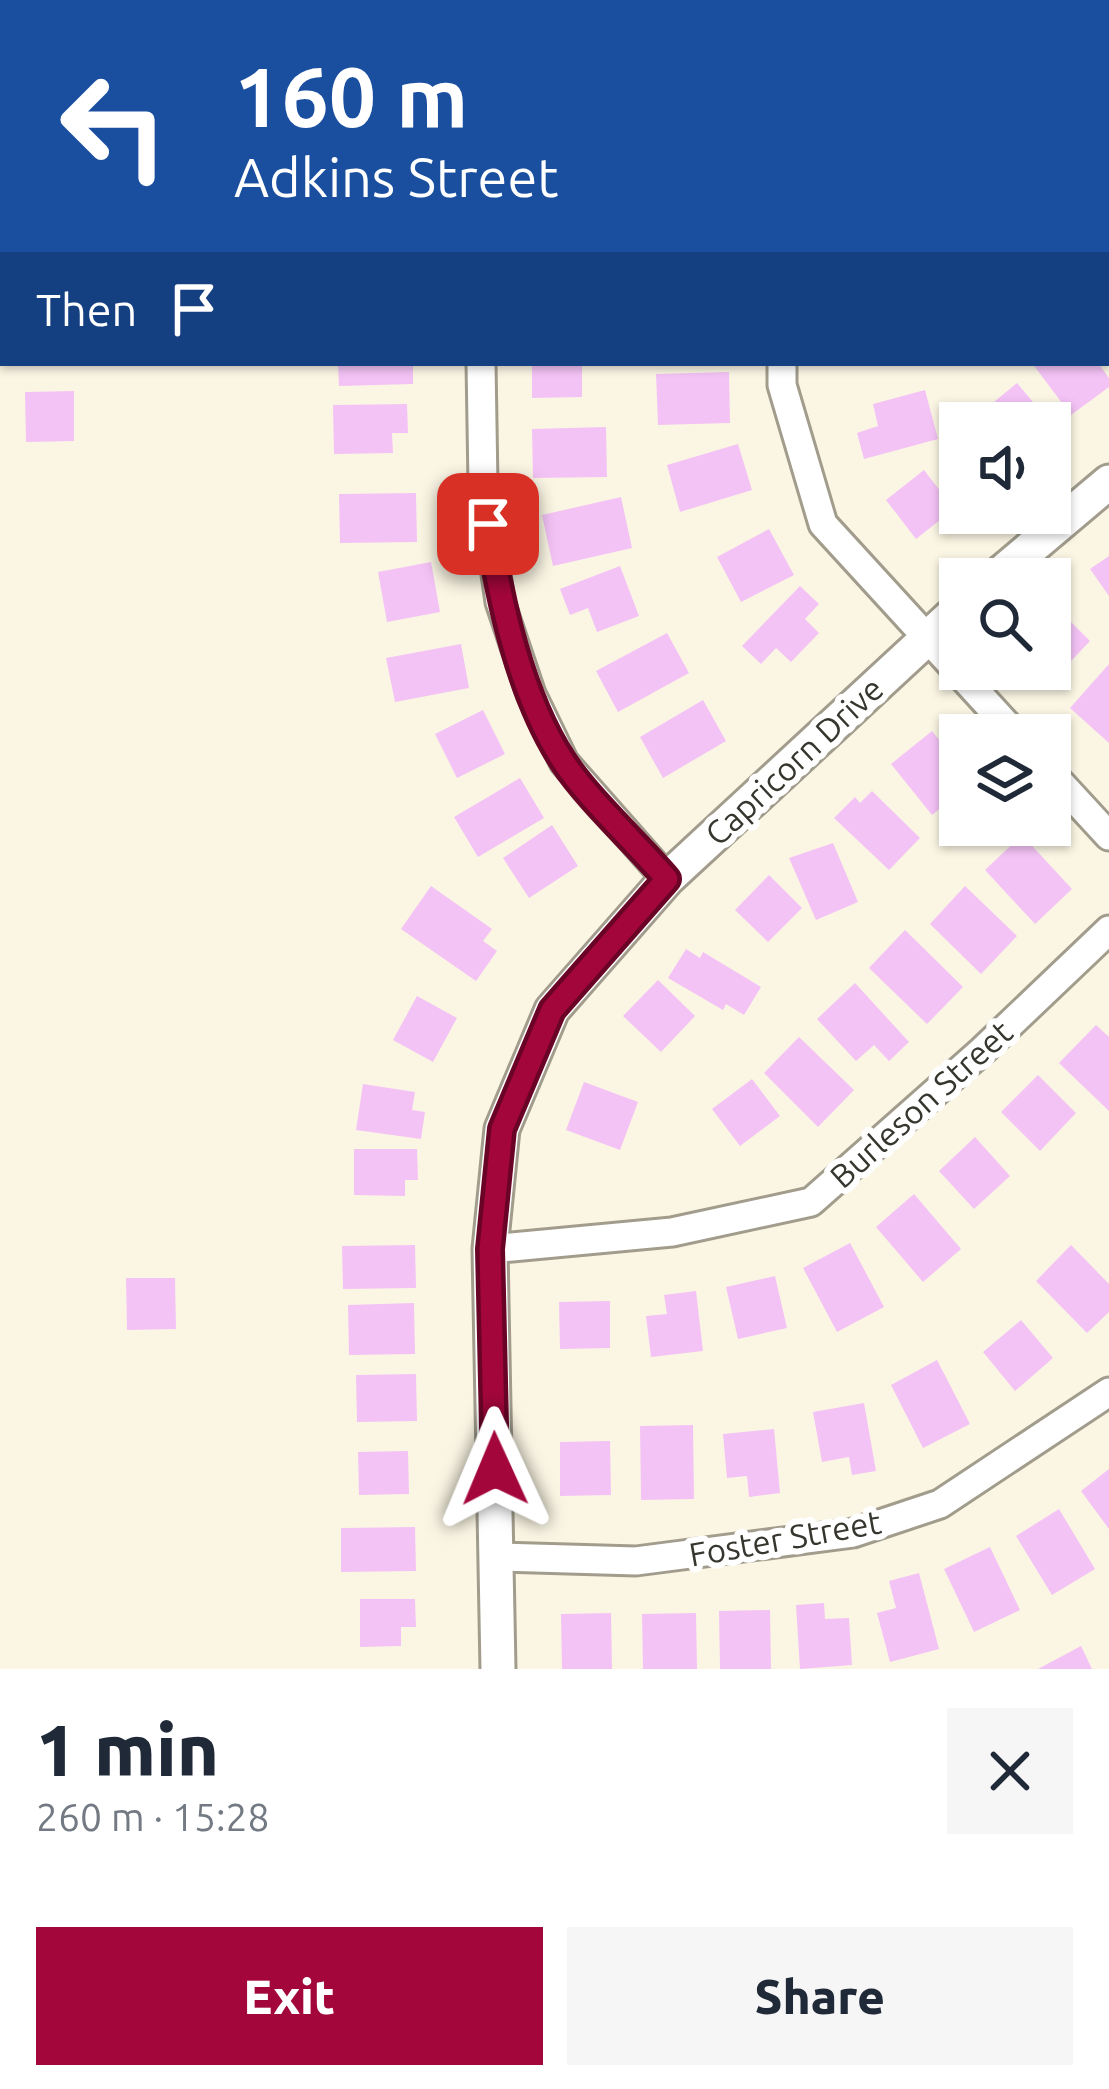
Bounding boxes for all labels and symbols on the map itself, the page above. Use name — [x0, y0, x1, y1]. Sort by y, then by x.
pin — [437, 473, 539, 575]
street label: Capricorn Drive — [697, 669, 890, 852]
street label: Burleson Street — [822, 1012, 1019, 1195]
position arrow — [432, 1406, 558, 1532]
street label: Foster Street — [686, 1502, 884, 1573]

